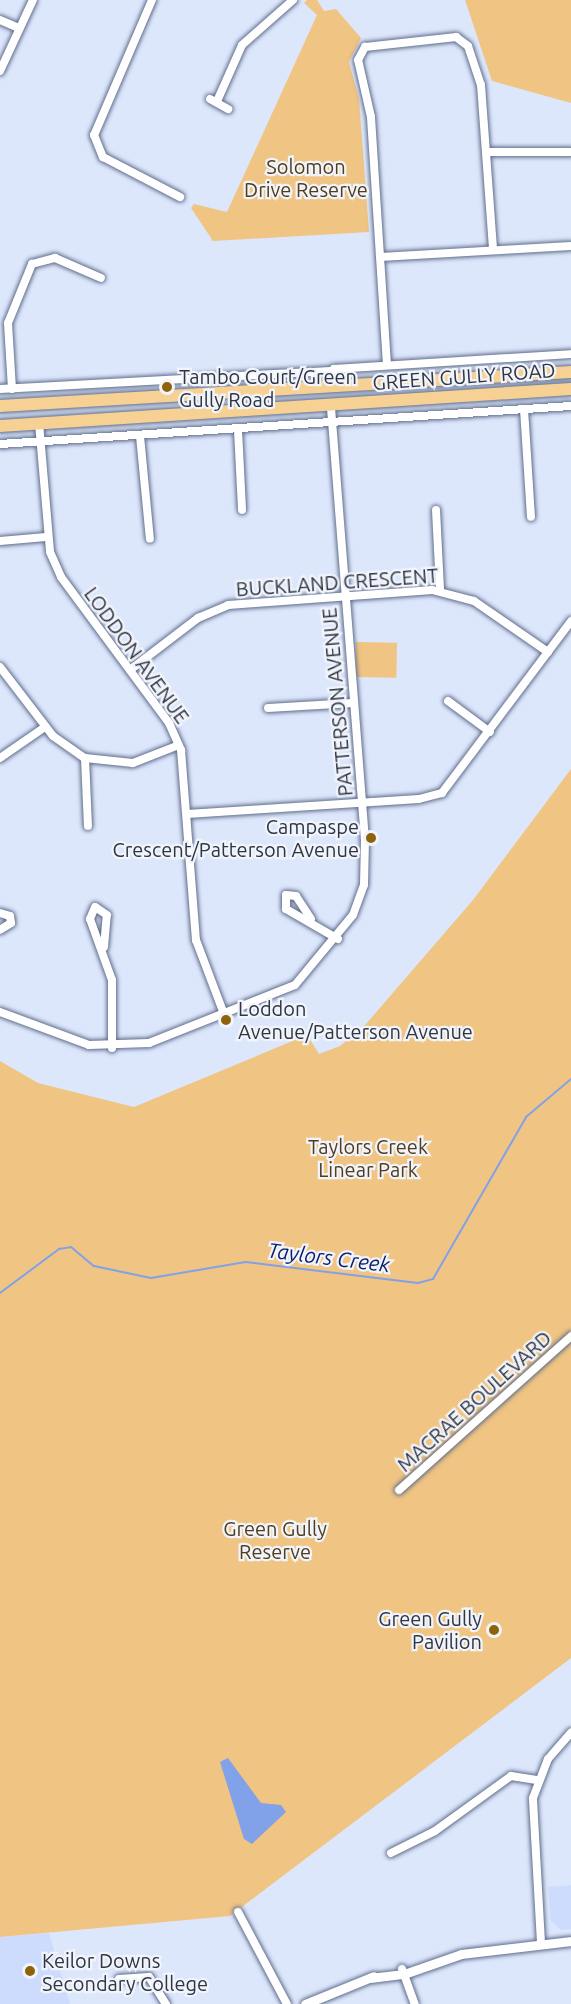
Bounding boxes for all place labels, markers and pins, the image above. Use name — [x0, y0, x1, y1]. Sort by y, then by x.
place label: Tambo Court/Green Gully Road — [179, 364, 357, 411]
marker: Tambo Court/Green Gully Road — [160, 380, 174, 394]
place label: Campaspe Crescent/Patterson Avenue — [112, 814, 359, 861]
marker: Campaspe Crescent/Patterson Avenue — [364, 831, 378, 845]
place label: Loddon Avenue/Patterson Avenue — [238, 996, 473, 1043]
marker: Loddon Avenue/Patterson Avenue — [219, 1013, 233, 1027]
place label: Green Gully Pavilion — [378, 1606, 482, 1653]
marker: Green Gully Pavilion — [487, 1623, 501, 1637]
place label: Keilor Downs Secondary College — [42, 1948, 208, 1995]
marker: Keilor Downs Secondary College — [23, 1964, 37, 1978]

